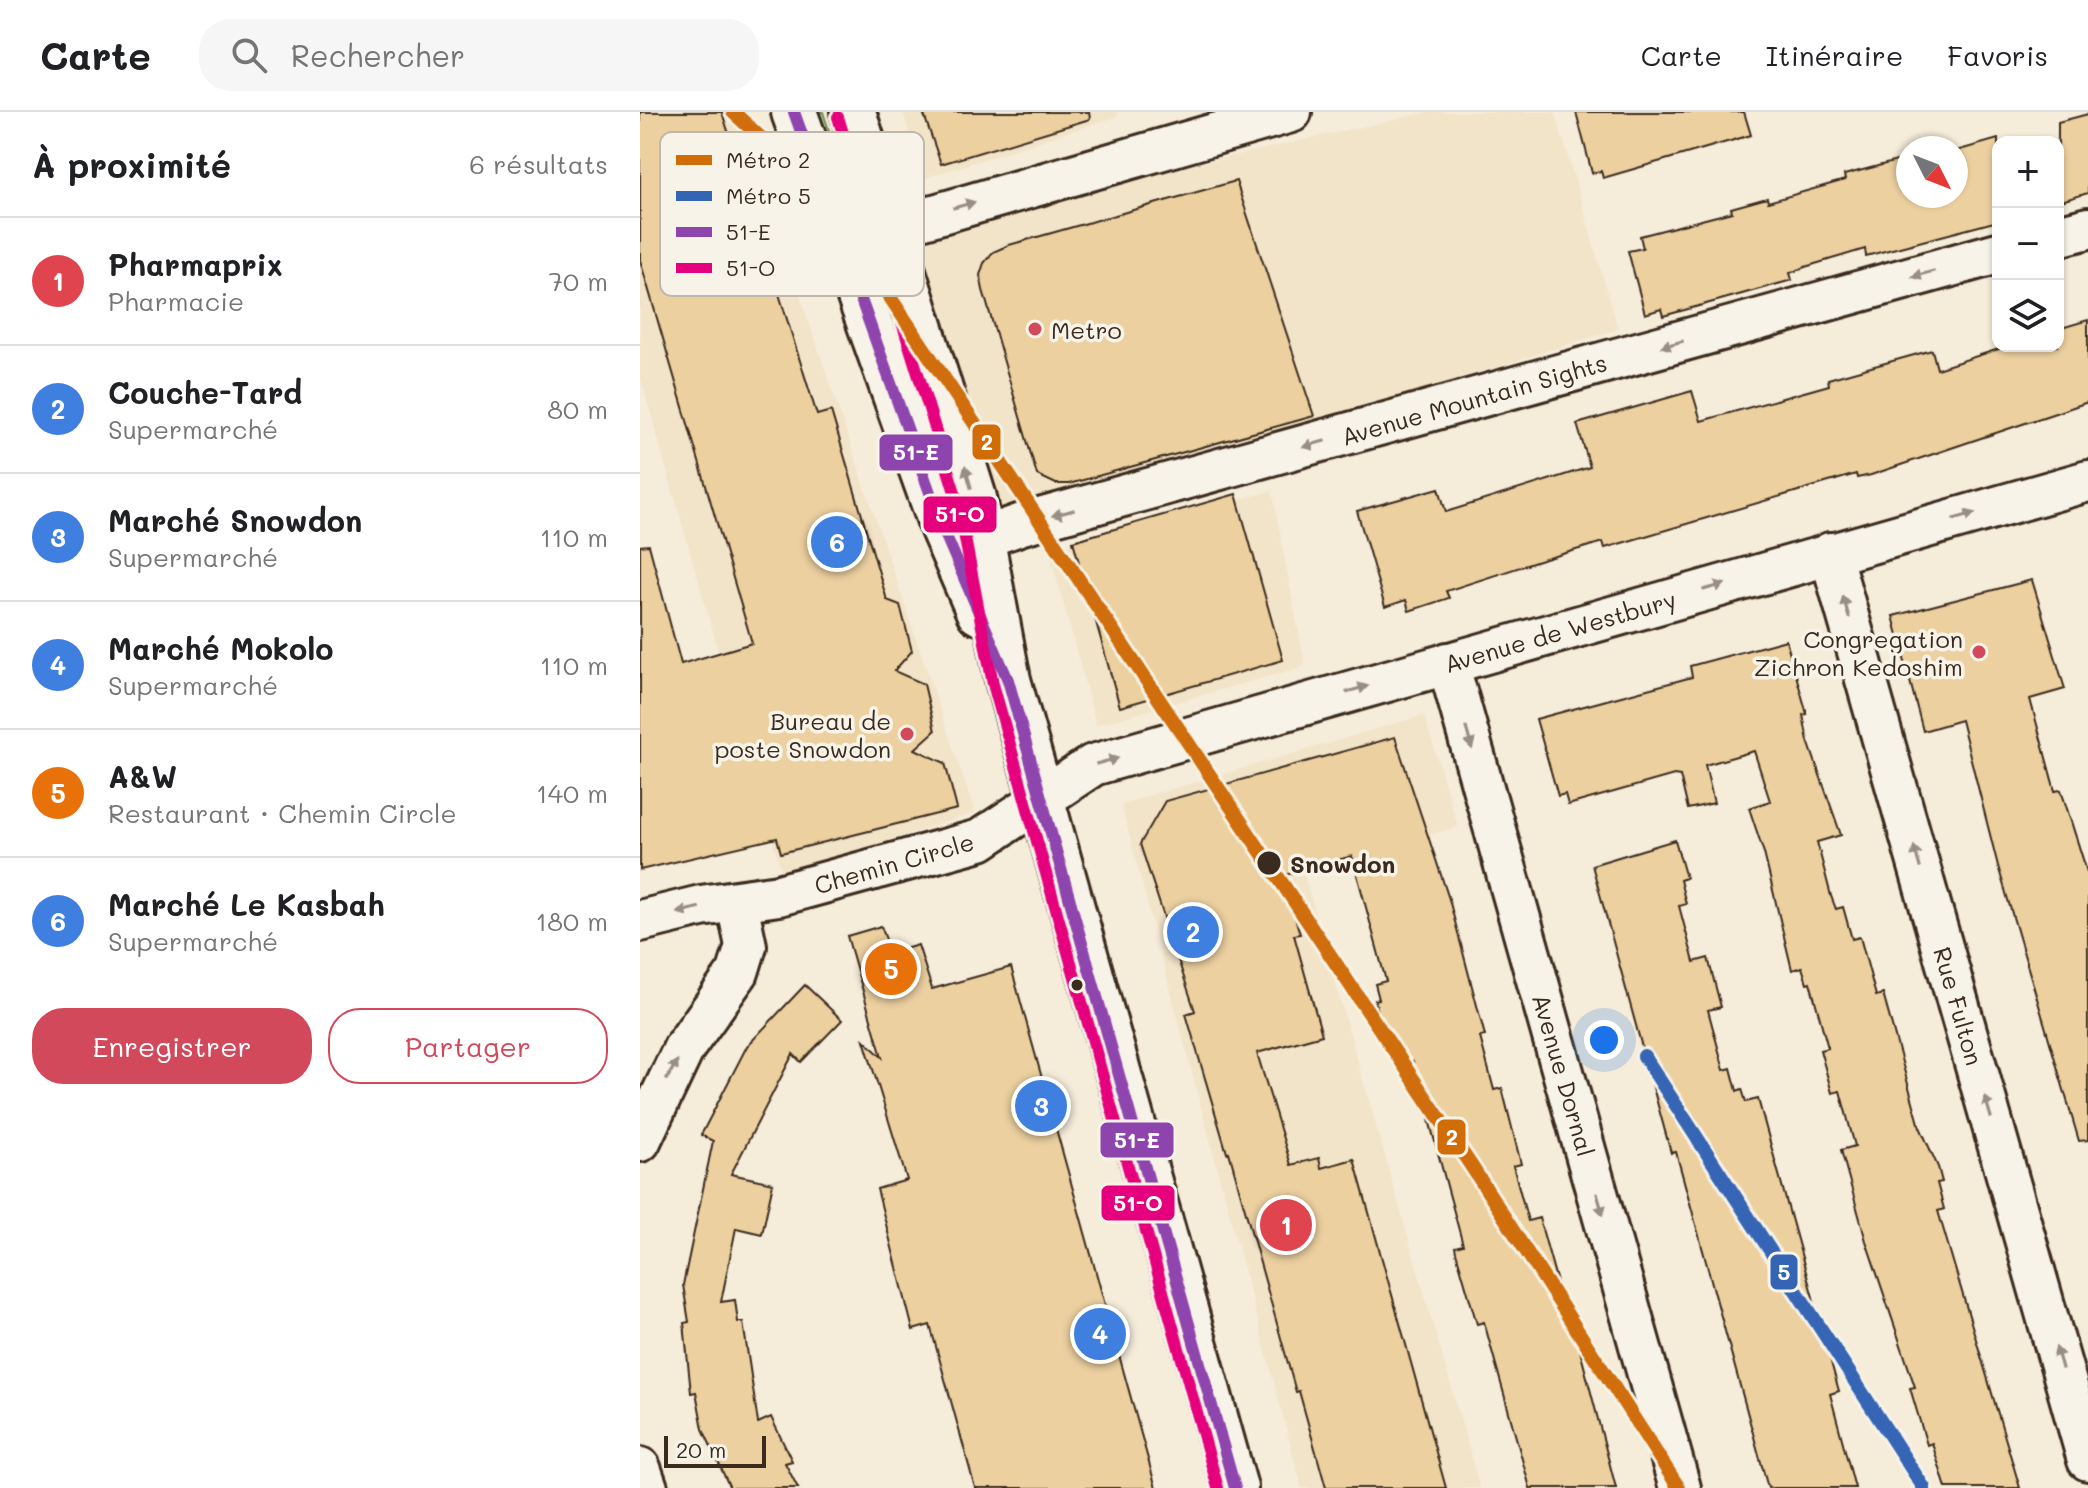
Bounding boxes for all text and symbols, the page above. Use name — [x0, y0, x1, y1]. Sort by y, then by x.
search box — [199, 19, 759, 91]
text: Carte — [40, 30, 151, 80]
icon: search — [227, 33, 271, 77]
text: Rechercher — [291, 35, 465, 75]
text: Carte — [1641, 37, 1722, 73]
text: Itinéraire — [1766, 37, 1903, 73]
text: Favoris — [1947, 37, 2048, 73]
legend — [660, 132, 924, 296]
north arrow — [1896, 136, 1968, 208]
map controls — [1992, 136, 2064, 352]
button: + — [1992, 136, 2064, 208]
text: À proximité — [32, 142, 231, 187]
text: Métro 2 — [726, 145, 810, 174]
text: 6 résultats — [469, 147, 608, 181]
text: Métro 5 — [726, 181, 811, 210]
one-way arrow — [953, 198, 977, 211]
button: − — [1992, 208, 2064, 280]
text: 51-E — [726, 217, 771, 246]
text: Pharmaprix — [108, 244, 283, 284]
text: 51-O — [726, 253, 775, 282]
text: 1 — [52, 264, 64, 298]
text: 70 m — [548, 264, 608, 298]
one-way arrow — [1910, 268, 1934, 281]
button: layers — [1992, 280, 2064, 352]
text: Pharmacie — [108, 284, 244, 318]
place label: Metro — [1051, 314, 1122, 345]
marker: Metro — [1026, 320, 1044, 338]
one-way arrow — [1660, 338, 1684, 351]
street label: Avenue Mountain Sights — [1338, 346, 1610, 452]
text: Couche-Tard — [108, 372, 302, 412]
text: 2 — [51, 392, 65, 426]
text: 80 m — [547, 392, 608, 426]
text: Supermarché — [108, 412, 278, 446]
line badge: 2 — [971, 423, 1002, 461]
text: 2 — [981, 427, 993, 456]
line badge: 51-E — [878, 433, 954, 472]
text: 51-E — [893, 437, 939, 466]
one-way arrow — [1302, 438, 1327, 450]
one-way arrow — [962, 464, 974, 489]
line badge: 51-O — [922, 495, 998, 534]
text: 51-O — [935, 499, 985, 528]
text: Marché Snowdon — [108, 500, 362, 540]
one-way arrow — [1051, 507, 1075, 520]
one-way arrow — [1953, 509, 1977, 522]
pin: 6 — [811, 512, 863, 572]
text: 3 — [50, 520, 66, 554]
text: 110 m — [540, 520, 608, 554]
text: Supermarché — [108, 540, 278, 574]
one-way arrow — [1703, 580, 1727, 593]
street label: Avenue de Westbury — [1441, 583, 1679, 679]
one-way arrow — [1839, 595, 1852, 619]
place label: Congregation Zichron Kedoshim — [1754, 623, 1963, 682]
text: Marché Mokolo — [108, 628, 334, 668]
marker: Congregation Zichron Kedoshim — [1970, 643, 1988, 661]
text: 4 — [50, 648, 66, 682]
text: 110 m — [540, 648, 608, 682]
text: Supermarché — [108, 668, 278, 702]
one-way arrow — [1345, 682, 1369, 695]
place label: Bureau de poste Snowdon — [715, 705, 891, 764]
marker: Bureau de poste Snowdon — [898, 725, 916, 743]
one-way arrow — [1463, 727, 1476, 751]
one-way arrow — [1094, 754, 1119, 766]
text: A&W — [108, 756, 177, 796]
text: 5 — [50, 776, 66, 810]
text: 140 m — [536, 776, 608, 810]
text: Restaurant · Chemin Circle — [108, 796, 457, 830]
street label: Chemin Circle — [811, 825, 977, 901]
one-way arrow — [1910, 845, 1923, 869]
place label: Snowdon — [1290, 848, 1395, 879]
marker: Snowdon — [1255, 849, 1283, 877]
text: Marché Le Kasbah — [108, 884, 385, 924]
pin: 2 — [1167, 902, 1219, 962]
text: 6 — [50, 904, 66, 938]
text: 180 m — [536, 904, 608, 938]
one-way arrow — [676, 904, 701, 916]
text: Supermarché — [108, 924, 278, 958]
pin: 5 — [865, 939, 917, 999]
street label: Rue Fulton — [1927, 943, 1991, 1069]
unlabelled marker — [1069, 977, 1085, 993]
street label: Avenue Dornal — [1526, 990, 1602, 1160]
button: Enregistrer — [32, 1008, 312, 1084]
button: Partager — [328, 1008, 608, 1084]
your location — [1584, 1020, 1624, 1060]
one-way arrow — [666, 1059, 679, 1082]
pin: 3 — [1015, 1076, 1067, 1136]
one-way arrow — [1981, 1095, 1994, 1119]
line badge: 2 — [1436, 1118, 1467, 1156]
line badge: 51-E — [1099, 1121, 1175, 1159]
text: 2 — [1446, 1122, 1458, 1151]
text: 51-E — [1114, 1125, 1160, 1154]
line badge: 51-O — [1100, 1184, 1176, 1222]
text: 51-O — [1113, 1188, 1163, 1217]
one-way arrow — [1594, 1192, 1607, 1216]
pin: 1 — [1260, 1195, 1312, 1255]
line badge: 5 — [1769, 1253, 1799, 1291]
text: 5 — [1778, 1257, 1791, 1286]
pin: 4 — [1074, 1304, 1126, 1364]
one-way arrow — [2052, 1345, 2065, 1369]
scale bar — [664, 1432, 766, 1468]
text: 20 m — [676, 1435, 726, 1464]

